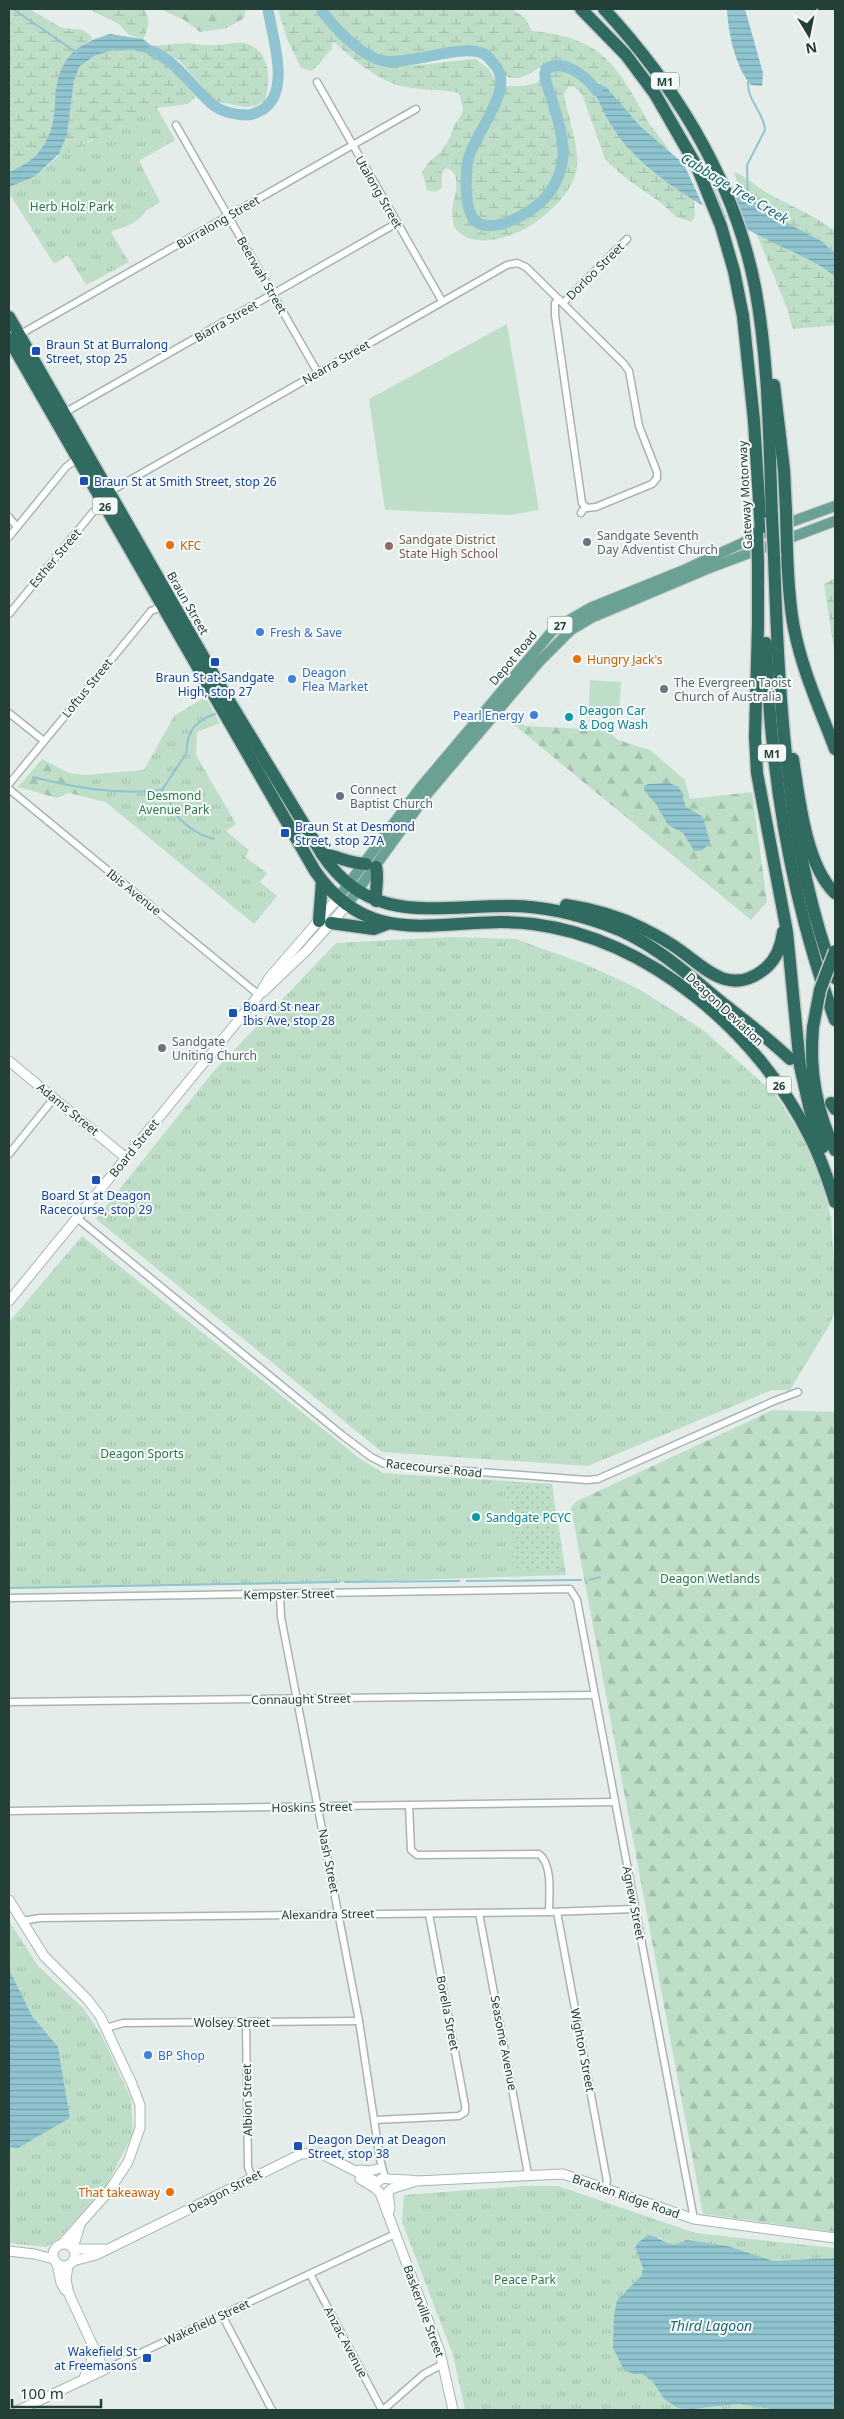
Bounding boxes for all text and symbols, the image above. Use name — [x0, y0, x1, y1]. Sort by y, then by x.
north arrow — [784, 10, 834, 60]
text: N — [804, 38, 819, 59]
road number: M1 — [651, 72, 679, 90]
water label: Cabbage Tree Creek — [678, 148, 793, 228]
street label: Utalong Street — [351, 152, 407, 232]
street label: Burralong Street — [173, 191, 263, 253]
park label: Herb Holz Park — [30, 198, 115, 215]
street label: Beerwah Street — [233, 233, 291, 317]
street label: Dorloo Street — [562, 238, 628, 304]
street label: Biarra Street — [191, 296, 261, 346]
street label: Nearra Street — [299, 335, 374, 388]
place label: Braun St at Burralong Street, stop 25 — [46, 336, 168, 367]
marker: Braun St at Burralong Street, stop 25 — [30, 345, 42, 357]
street label: Gateway Motorway — [734, 439, 756, 550]
place label: Braun St at Smith Street, stop 26 — [94, 473, 277, 490]
marker: Braun St at Smith Street, stop 26 — [78, 475, 90, 487]
road number: 26 — [92, 498, 118, 514]
street label: Esther Street — [25, 524, 85, 591]
place label: Sandgate Seventh Day Adventist Church — [597, 527, 718, 558]
place label: Sandgate District State High School — [399, 531, 498, 562]
marker: Sandgate Seventh Day Adventist Church — [581, 536, 593, 548]
place label: KFC — [180, 537, 202, 554]
marker: KFC — [164, 539, 176, 551]
marker: Sandgate District State High School — [383, 540, 395, 552]
street label: Braun Street — [163, 568, 213, 638]
road number: 27 — [548, 616, 572, 634]
place label: Fresh & Save — [270, 624, 342, 641]
marker: Fresh & Save — [254, 626, 266, 638]
street label: Depot Road — [485, 627, 541, 689]
place label: Hungry Jack's — [587, 651, 663, 668]
marker: Hungry Jack's — [571, 653, 583, 665]
street label: Loftus Street — [58, 654, 117, 721]
marker: Braun St at Sandgate High, stop 27 — [209, 656, 221, 668]
place label: Deagon Flea Market — [302, 664, 369, 695]
place label: Braun St at Sandgate High, stop 27 — [156, 669, 275, 700]
marker: Deagon Flea Market — [286, 673, 298, 685]
place label: The Evergreen Taoist Church of Australia — [674, 674, 792, 705]
marker: The Evergreen Taoist Church of Australia — [658, 683, 670, 695]
place label: Deagon Car & Dog Wash — [579, 702, 648, 733]
place label: Pearl Energy — [453, 707, 525, 724]
marker: Pearl Energy — [528, 709, 540, 721]
marker: Deagon Car & Dog Wash — [563, 711, 575, 723]
road number: M1 — [758, 744, 786, 761]
place label: Connect Baptist Church — [350, 781, 433, 812]
park label: Desmond Avenue Park — [139, 787, 210, 818]
marker: Connect Baptist Church — [334, 790, 346, 802]
place label: Braun St at Desmond Street, stop 27A — [295, 818, 415, 849]
marker: Braun St at Desmond Street, stop 27A — [279, 827, 291, 839]
street label: Ibis Avenue — [103, 865, 165, 919]
street label: Deagon Deviation — [682, 968, 768, 1050]
place label: Board St near Ibis Ave, stop 28 — [243, 998, 335, 1029]
marker: Board St near Ibis Ave, stop 28 — [227, 1007, 239, 1019]
place label: Sandgate Uniting Church — [172, 1033, 257, 1064]
marker: Sandgate Uniting Church — [156, 1042, 168, 1054]
road number: 26 — [766, 1076, 792, 1094]
street label: Adams Street — [33, 1079, 103, 1140]
street label: Board Street — [105, 1115, 163, 1181]
marker: Board St at Deagon Racecourse, stop 29 — [90, 1174, 102, 1186]
place label: Board St at Deagon Racecourse, stop 29 — [40, 1187, 152, 1218]
park label: Deagon Sports — [100, 1445, 184, 1462]
street label: Racecourse Road — [385, 1454, 483, 1482]
place label: Sandgate PCYC — [486, 1509, 572, 1526]
marker: Sandgate PCYC — [470, 1511, 482, 1523]
park label: Deagon Wetlands — [660, 1570, 760, 1587]
street label: Kempster Street — [243, 1585, 335, 1603]
street label: Connaught Street — [251, 1690, 352, 1708]
street label: Hoskins Street — [271, 1798, 353, 1816]
street label: Nash Street — [314, 1827, 344, 1895]
street label: Agnew Street — [618, 1865, 650, 1942]
street label: Alexandra Street — [281, 1905, 375, 1923]
street label: Borella Street — [432, 1974, 464, 2053]
street label: Seasome Avenue — [486, 1994, 522, 2092]
street label: Wighton Street — [567, 2007, 600, 2094]
street label: Wolsey Street — [194, 2014, 271, 2031]
place label: BP Shop — [158, 2047, 205, 2064]
marker: BP Shop — [142, 2049, 154, 2061]
street label: Albion Street — [238, 2063, 256, 2136]
place label: Deagon Devn at Deagon Street, stop 38 — [308, 2131, 446, 2162]
marker: Deagon Devn at Deagon Street, stop 38 — [292, 2140, 304, 2152]
street label: Deagon Street — [185, 2165, 266, 2217]
street label: Bracken Ridge Road — [570, 2170, 682, 2222]
place label: That takeaway — [78, 2184, 161, 2201]
marker: That takeaway — [164, 2186, 176, 2198]
street label: Baskerville Street — [399, 2262, 449, 2360]
park label: Peace Park — [494, 2271, 556, 2288]
street label: Wakefield Street — [162, 2295, 253, 2349]
street label: Anzac Avenue — [320, 2303, 372, 2381]
water label: Third Lagoon — [670, 2316, 752, 2335]
place label: Wakefield St at Freemasons — [54, 2343, 138, 2374]
marker: Wakefield St at Freemasons — [141, 2352, 153, 2364]
scale bar — [12, 2376, 101, 2408]
text: 100 m — [20, 2383, 64, 2403]

